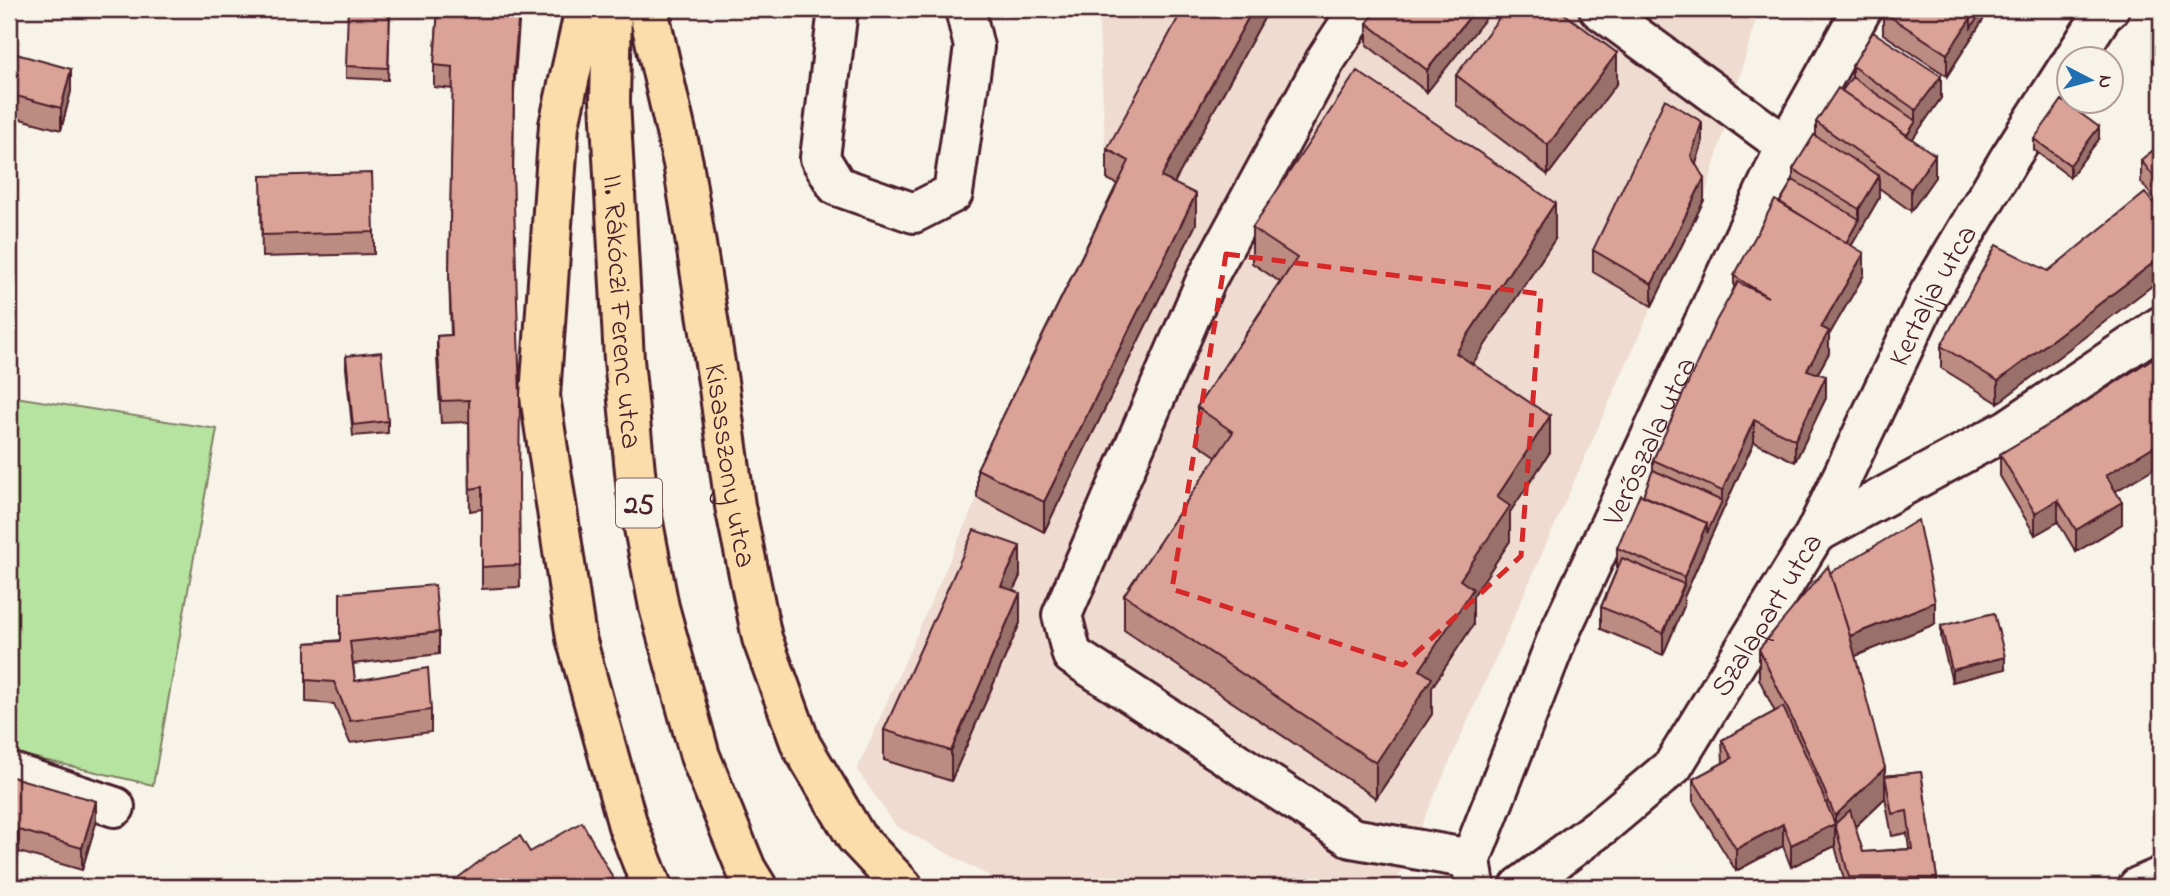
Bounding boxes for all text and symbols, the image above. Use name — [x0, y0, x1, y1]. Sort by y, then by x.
north arrow — [2054, 46, 2124, 116]
text: N — [2090, 74, 2119, 89]
street label: II. Rákóczi Ferenc utca — [589, 173, 652, 451]
street label: Kertalja utca — [1879, 217, 1990, 374]
street label: Verőszala utca — [1593, 350, 1710, 535]
street label: Kisasszony utca — [690, 361, 766, 572]
road number: 25 — [616, 478, 662, 528]
street label: Szalapart utca — [1701, 525, 1836, 706]

